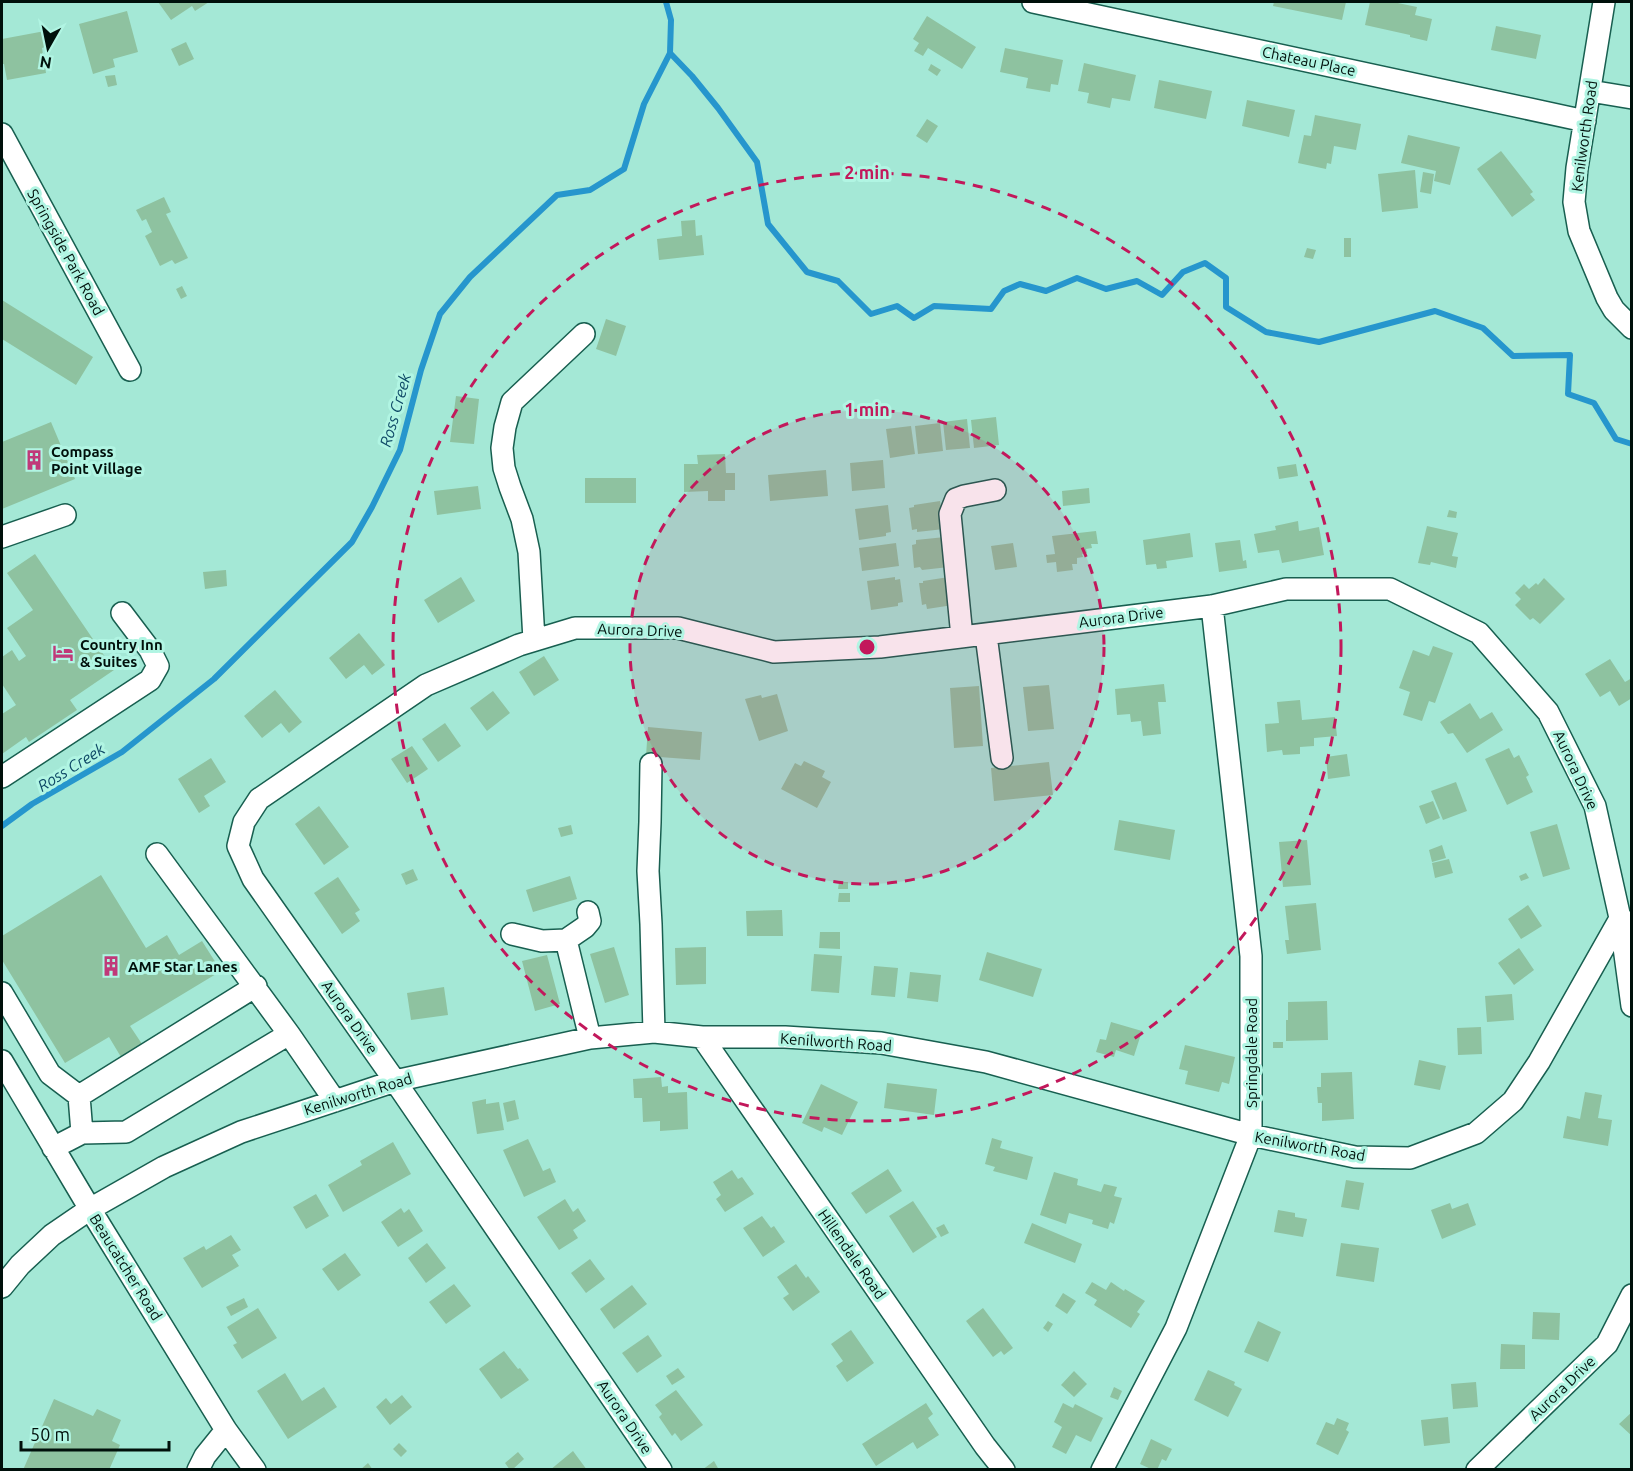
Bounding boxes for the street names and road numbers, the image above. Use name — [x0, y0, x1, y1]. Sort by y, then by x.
street label: Chateau Place — [1261, 43, 1357, 79]
street label: Kenilworth Road — [1568, 79, 1600, 193]
street label: Springside Park Road — [24, 186, 108, 318]
street label: Aurora Drive — [1078, 603, 1164, 631]
street label: Aurora Drive — [597, 620, 683, 640]
street label: Aurora Drive — [1550, 728, 1602, 812]
street label: Aurora Drive — [319, 977, 381, 1057]
street label: Springdale Road — [1243, 998, 1260, 1108]
street label: Kenilworth Road — [780, 1030, 892, 1054]
street label: Kenilworth Road — [302, 1070, 414, 1118]
street label: Kenilworth Road — [1253, 1128, 1367, 1164]
street label: Hillendale Road — [815, 1206, 889, 1302]
street label: Beaucatcher Road — [86, 1211, 166, 1323]
street label: Aurora Drive — [1526, 1352, 1598, 1424]
street label: Aurora Drive — [594, 1377, 656, 1457]

